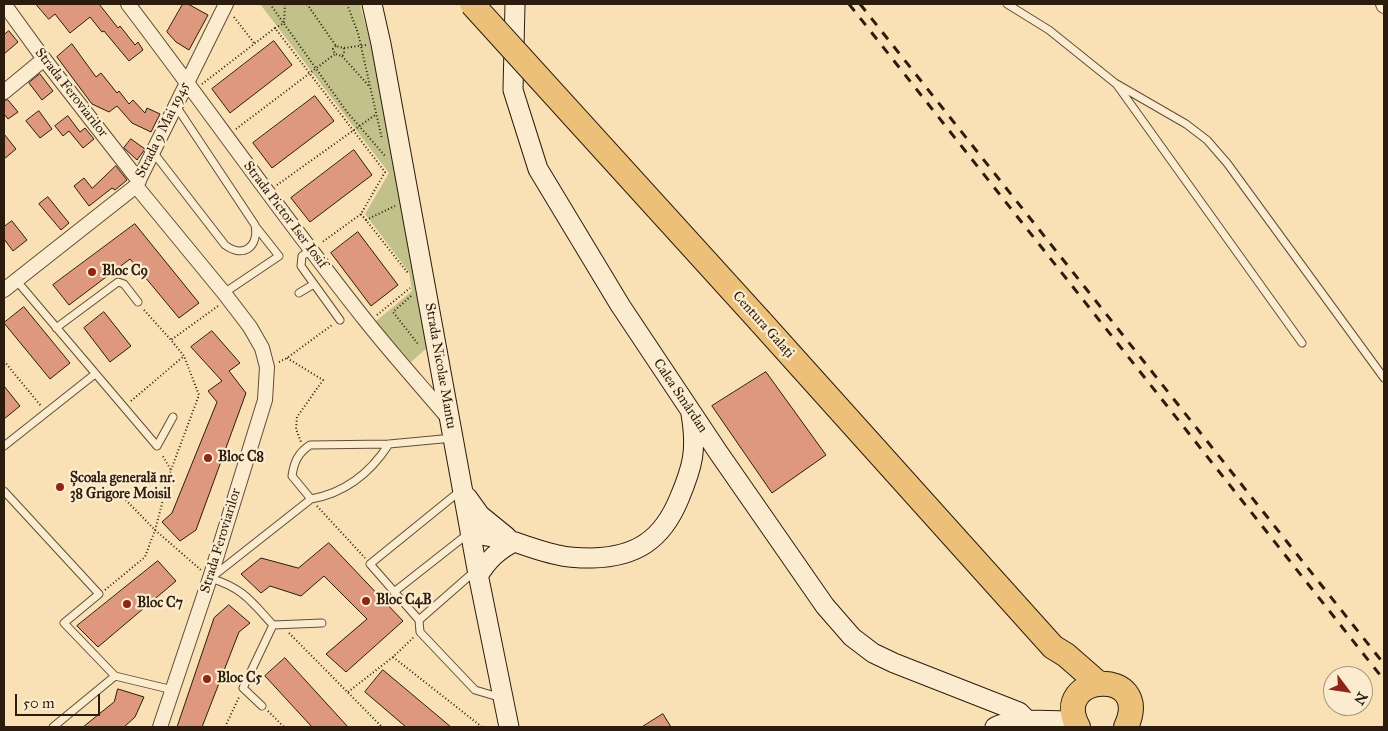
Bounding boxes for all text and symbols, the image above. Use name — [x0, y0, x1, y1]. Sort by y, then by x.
street label: Strada Feroviarilor — [31, 45, 111, 141]
street label: Strada 9 Mai 1945 — [132, 79, 194, 181]
street label: Strada Pictor Iser Iosif — [239, 158, 331, 272]
place label: Bloc C9 — [102, 264, 148, 280]
marker: Bloc C9 — [86, 266, 98, 278]
street label: Centura Galați — [729, 288, 797, 362]
street label: Strada Nicolae Mantu — [421, 302, 459, 430]
street label: Calea Smârdan — [649, 356, 711, 436]
place label: Bloc C8 — [218, 450, 264, 466]
marker: Bloc C8 — [202, 452, 214, 464]
place label: Școala generală nr. 38 Grigore Moisil — [70, 471, 175, 504]
marker: Școala generală nr. 38 Grigore Moisil — [54, 481, 66, 493]
street label: Strada Feroviarilor — [197, 487, 245, 595]
place label: Bloc C4B — [376, 593, 432, 609]
marker: Bloc C4B — [360, 595, 372, 607]
place label: Bloc C7 — [137, 596, 183, 612]
marker: Bloc C7 — [121, 598, 133, 610]
north arrow — [1323, 666, 1373, 716]
place label: Bloc C5 — [217, 671, 262, 687]
marker: Bloc C5 — [201, 673, 213, 685]
scale bar — [18, 684, 102, 716]
text: N — [1350, 689, 1371, 708]
text: 50 m — [23, 694, 55, 712]

